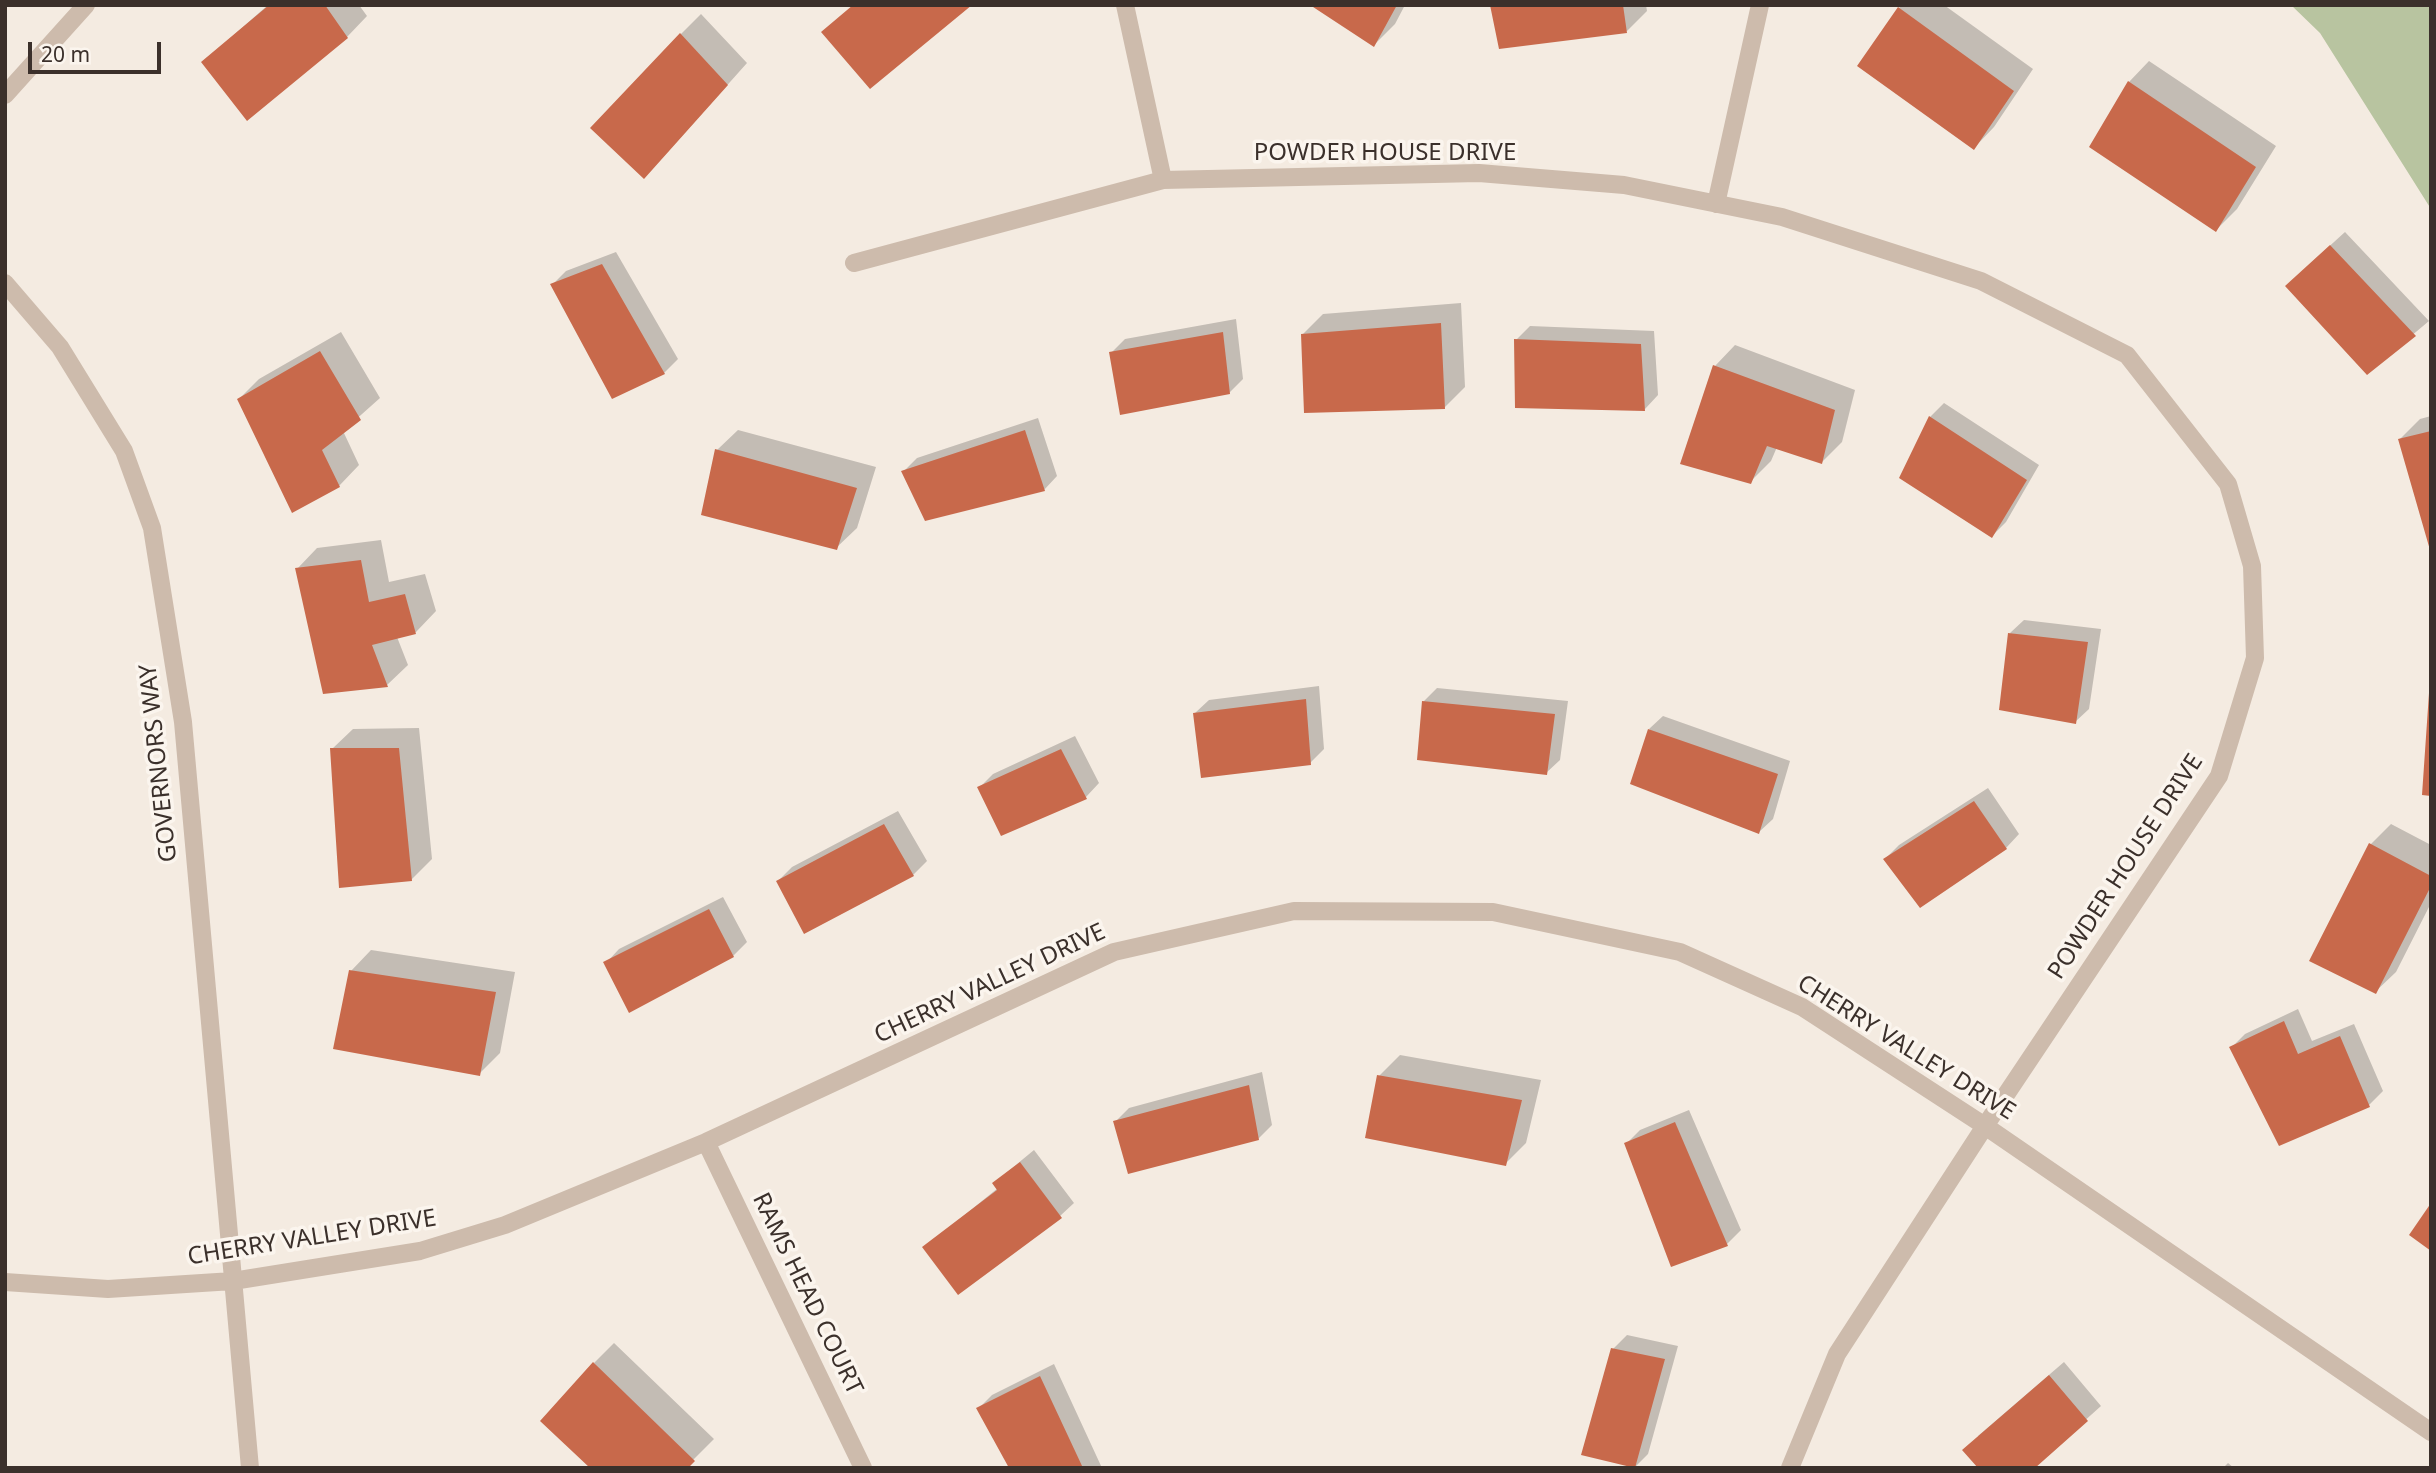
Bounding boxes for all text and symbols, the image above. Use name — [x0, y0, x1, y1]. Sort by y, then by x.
scale bar — [32, 28, 164, 72]
text: 20 m — [41, 40, 90, 68]
street label: POWDER HOUSE DRIVE — [1254, 139, 1516, 167]
street label: GOVERNORS WAY — [134, 663, 184, 863]
street label: POWDER HOUSE DRIVE — [2042, 749, 2210, 985]
street label: CHERRY VALLEY DRIVE — [870, 918, 1110, 1050]
street label: CHERRY VALLEY DRIVE — [1792, 969, 2020, 1127]
street label: RAMS HEAD COURT — [746, 1188, 868, 1400]
street label: CHERRY VALLEY DRIVE — [186, 1204, 438, 1272]

